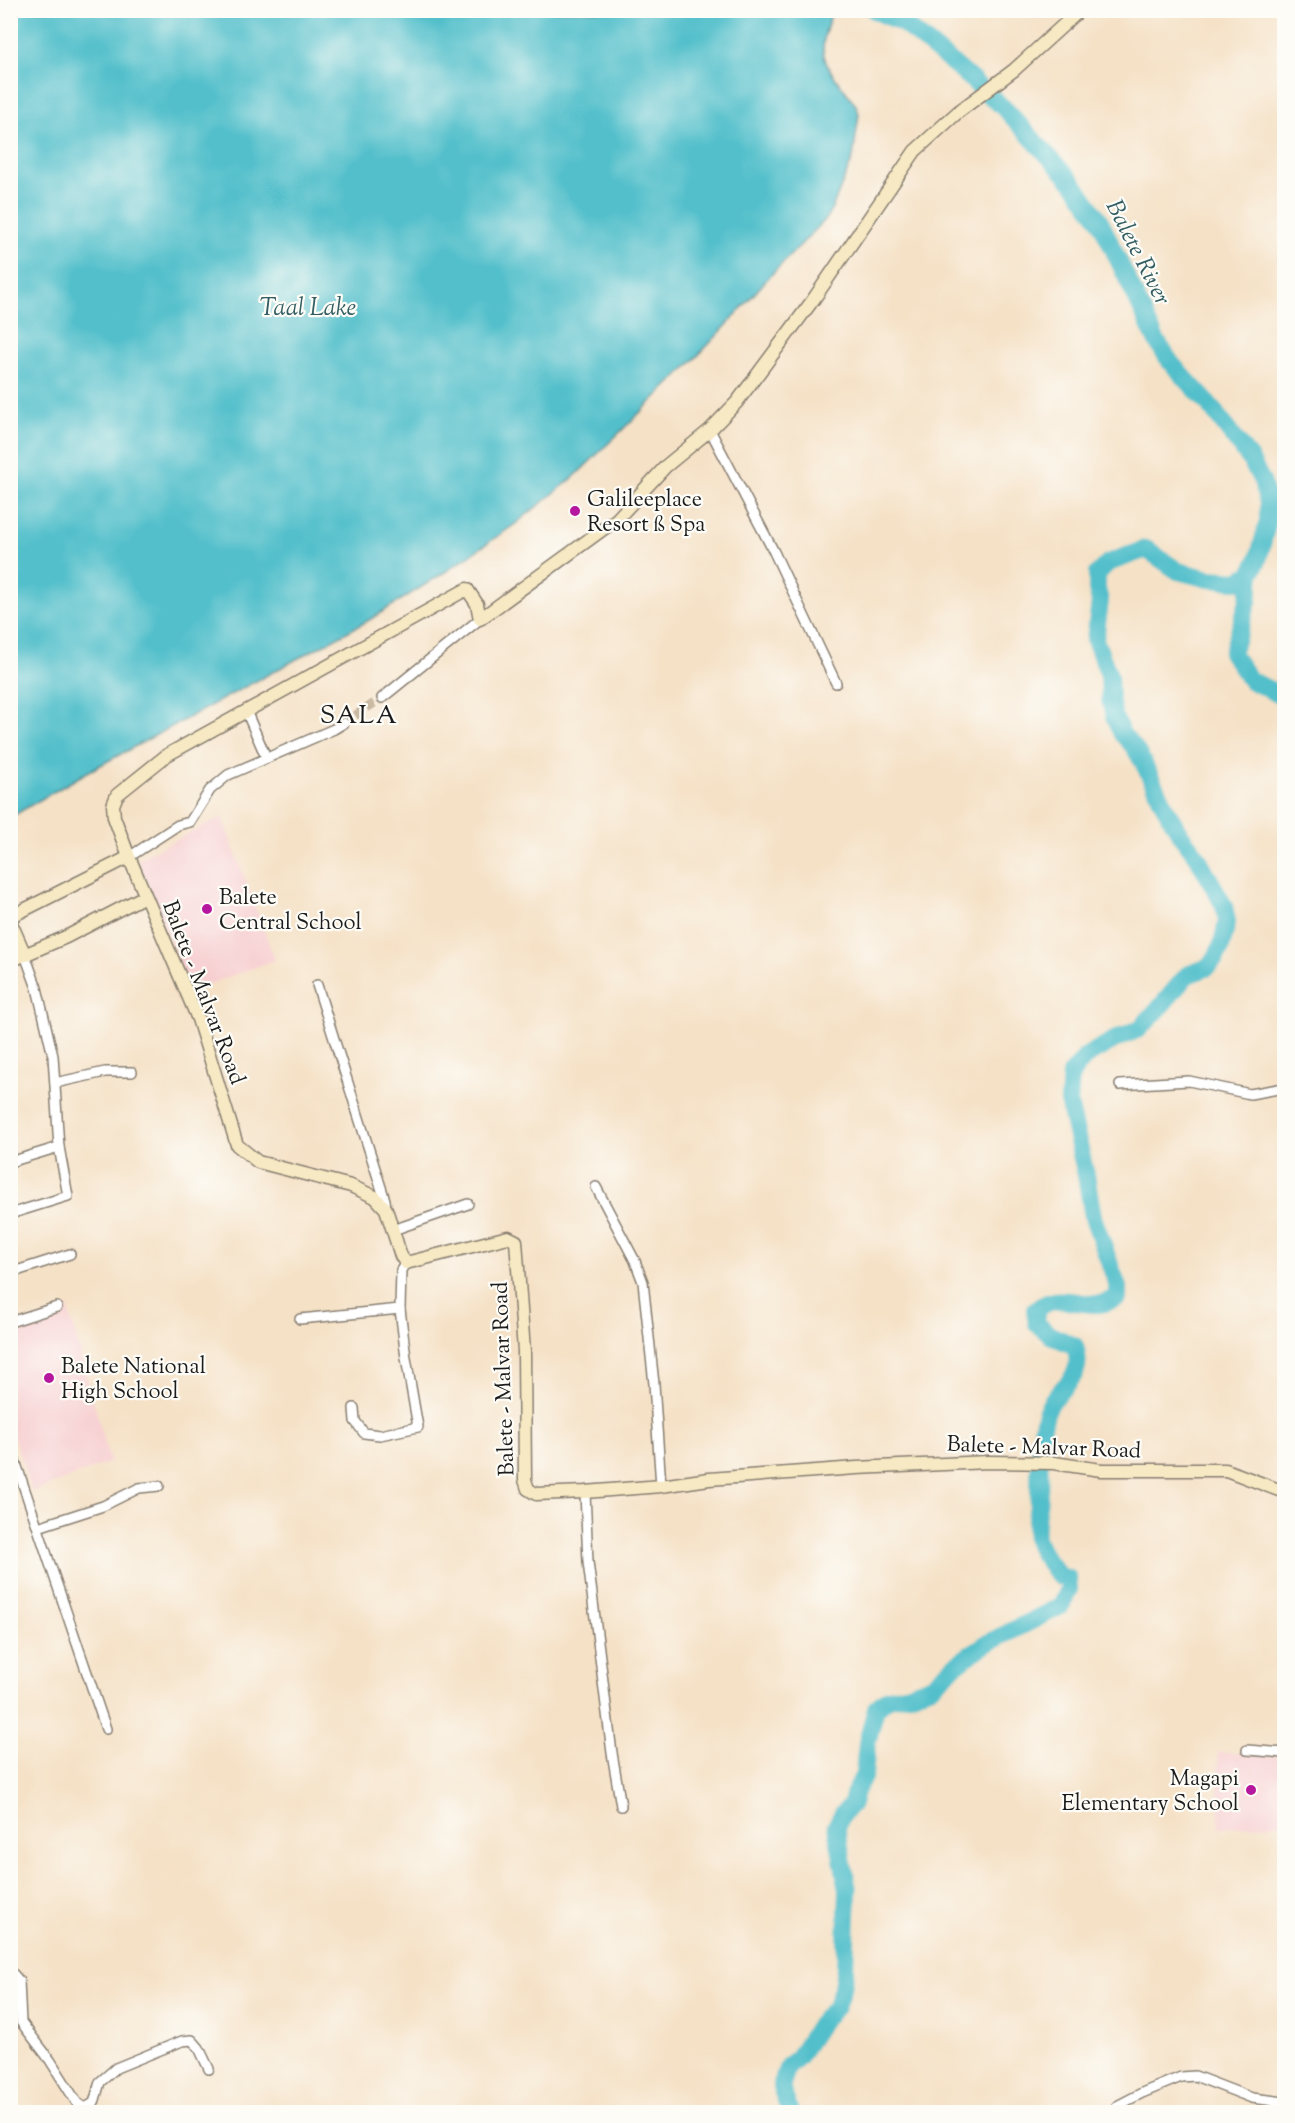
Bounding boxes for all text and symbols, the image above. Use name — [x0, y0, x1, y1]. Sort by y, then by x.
water label: Balete River — [1096, 194, 1179, 312]
water label: Taal Lake — [260, 292, 356, 326]
place label: Galileeplace Resort ß Spa — [587, 485, 705, 542]
marker: Galileeplace Resort ß Spa — [568, 504, 582, 518]
district label: SALA — [320, 698, 398, 735]
place label: Balete Central School — [219, 883, 362, 940]
street label: Balete - Malvar Road — [152, 896, 252, 1090]
marker: Balete Central School — [200, 902, 214, 916]
street label: Balete - Malvar Road — [486, 1281, 524, 1477]
place label: Balete National High School — [61, 1352, 206, 1409]
marker: Balete National High School — [42, 1371, 56, 1385]
street label: Balete - Malvar Road — [946, 1430, 1142, 1468]
place label: Magapi Elementary School — [1062, 1764, 1239, 1821]
marker: Magapi Elementary School — [1244, 1783, 1258, 1797]

